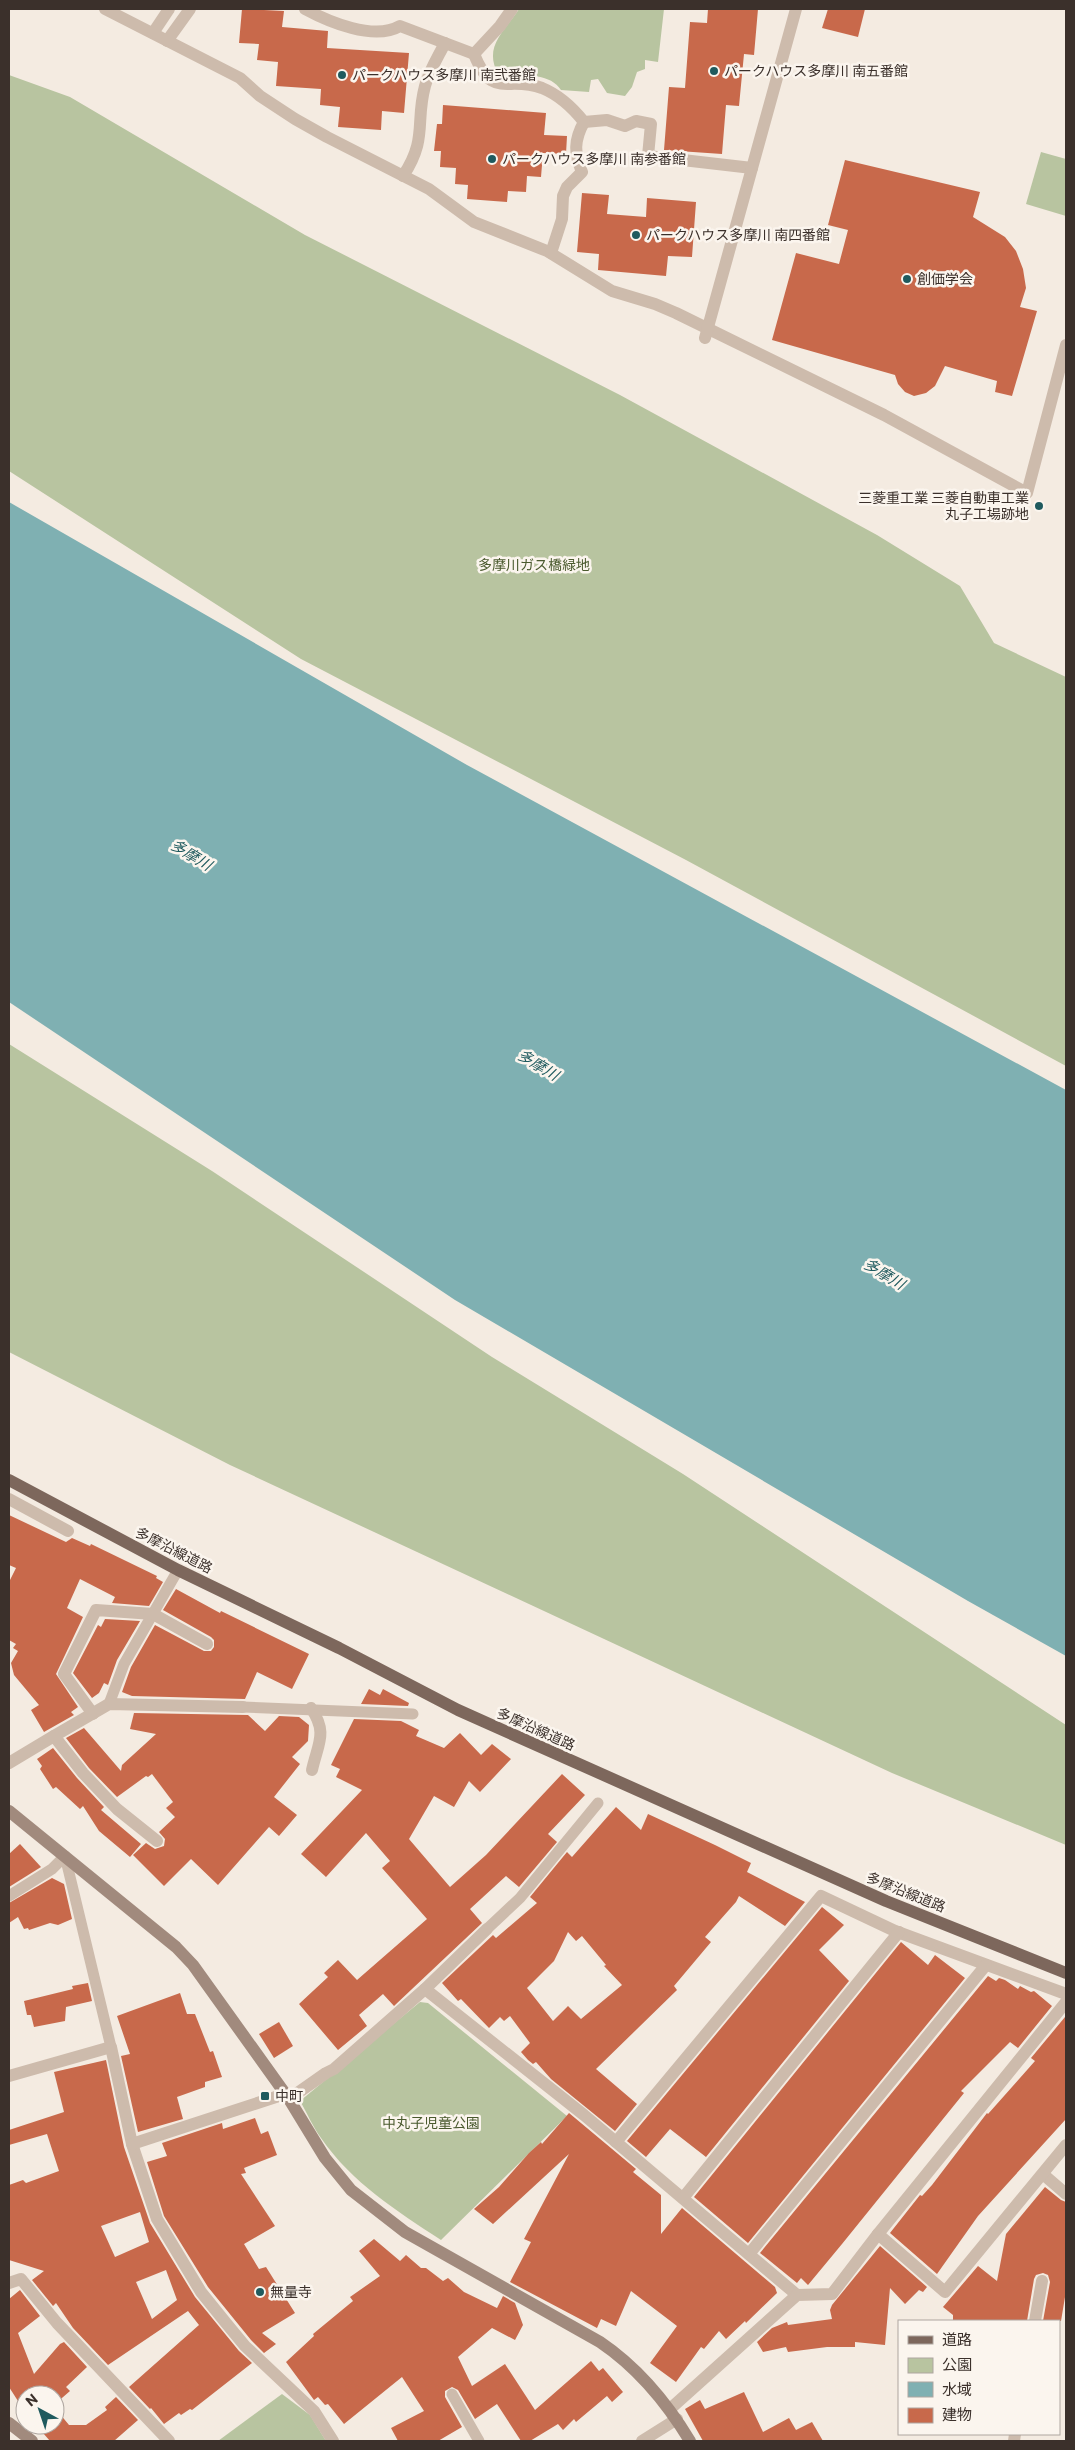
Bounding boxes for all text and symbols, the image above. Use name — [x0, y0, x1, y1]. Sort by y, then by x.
place label: パークハウス多摩川 南五番館 — [724, 62, 908, 79]
marker: パークハウス多摩川 南五番館 — [708, 65, 720, 77]
place label: パークハウス多摩川 南弐番館 — [352, 66, 536, 83]
marker: パークハウス多摩川 南弐番館 — [336, 69, 348, 81]
place label: パークハウス多摩川 南参番館 — [502, 150, 686, 167]
marker: パークハウス多摩川 南参番館 — [486, 153, 498, 165]
place label: パークハウス多摩川 南四番館 — [646, 226, 830, 243]
marker: パークハウス多摩川 南四番館 — [630, 229, 642, 241]
place label: 創価学会 — [917, 270, 973, 287]
marker: 創価学会 — [901, 273, 913, 285]
place label: 三菱重工業 三菱自動車工業 丸子工場跡地 — [858, 489, 1029, 522]
marker: 三菱重工業 三菱自動車工業 丸子工場跡地 — [1033, 500, 1045, 512]
park label: 多摩川ガス橋緑地 — [478, 556, 590, 573]
water label: 多摩川 — [168, 835, 217, 874]
water label: 多摩川 — [515, 1045, 564, 1084]
water label: 多摩川 — [861, 1254, 910, 1293]
street label: 多摩沿線道路 — [133, 1523, 216, 1576]
street label: 多摩沿線道路 — [494, 1704, 578, 1753]
street label: 多摩沿線道路 — [864, 1868, 948, 1915]
place label: 中町 — [275, 2087, 303, 2104]
marker: 中町 — [259, 2090, 271, 2102]
park label: 中丸子児童公園 — [382, 2114, 480, 2131]
place label: 無量寺 — [270, 2283, 312, 2300]
marker: 無量寺 — [254, 2286, 266, 2298]
legend — [898, 2320, 1060, 2435]
text: 道路 — [942, 2330, 972, 2348]
text: 公園 — [942, 2355, 972, 2373]
text: 水域 — [942, 2380, 972, 2398]
north arrow — [15, 2385, 65, 2435]
text: N — [22, 2390, 41, 2410]
text: 建物 — [942, 2405, 972, 2423]

